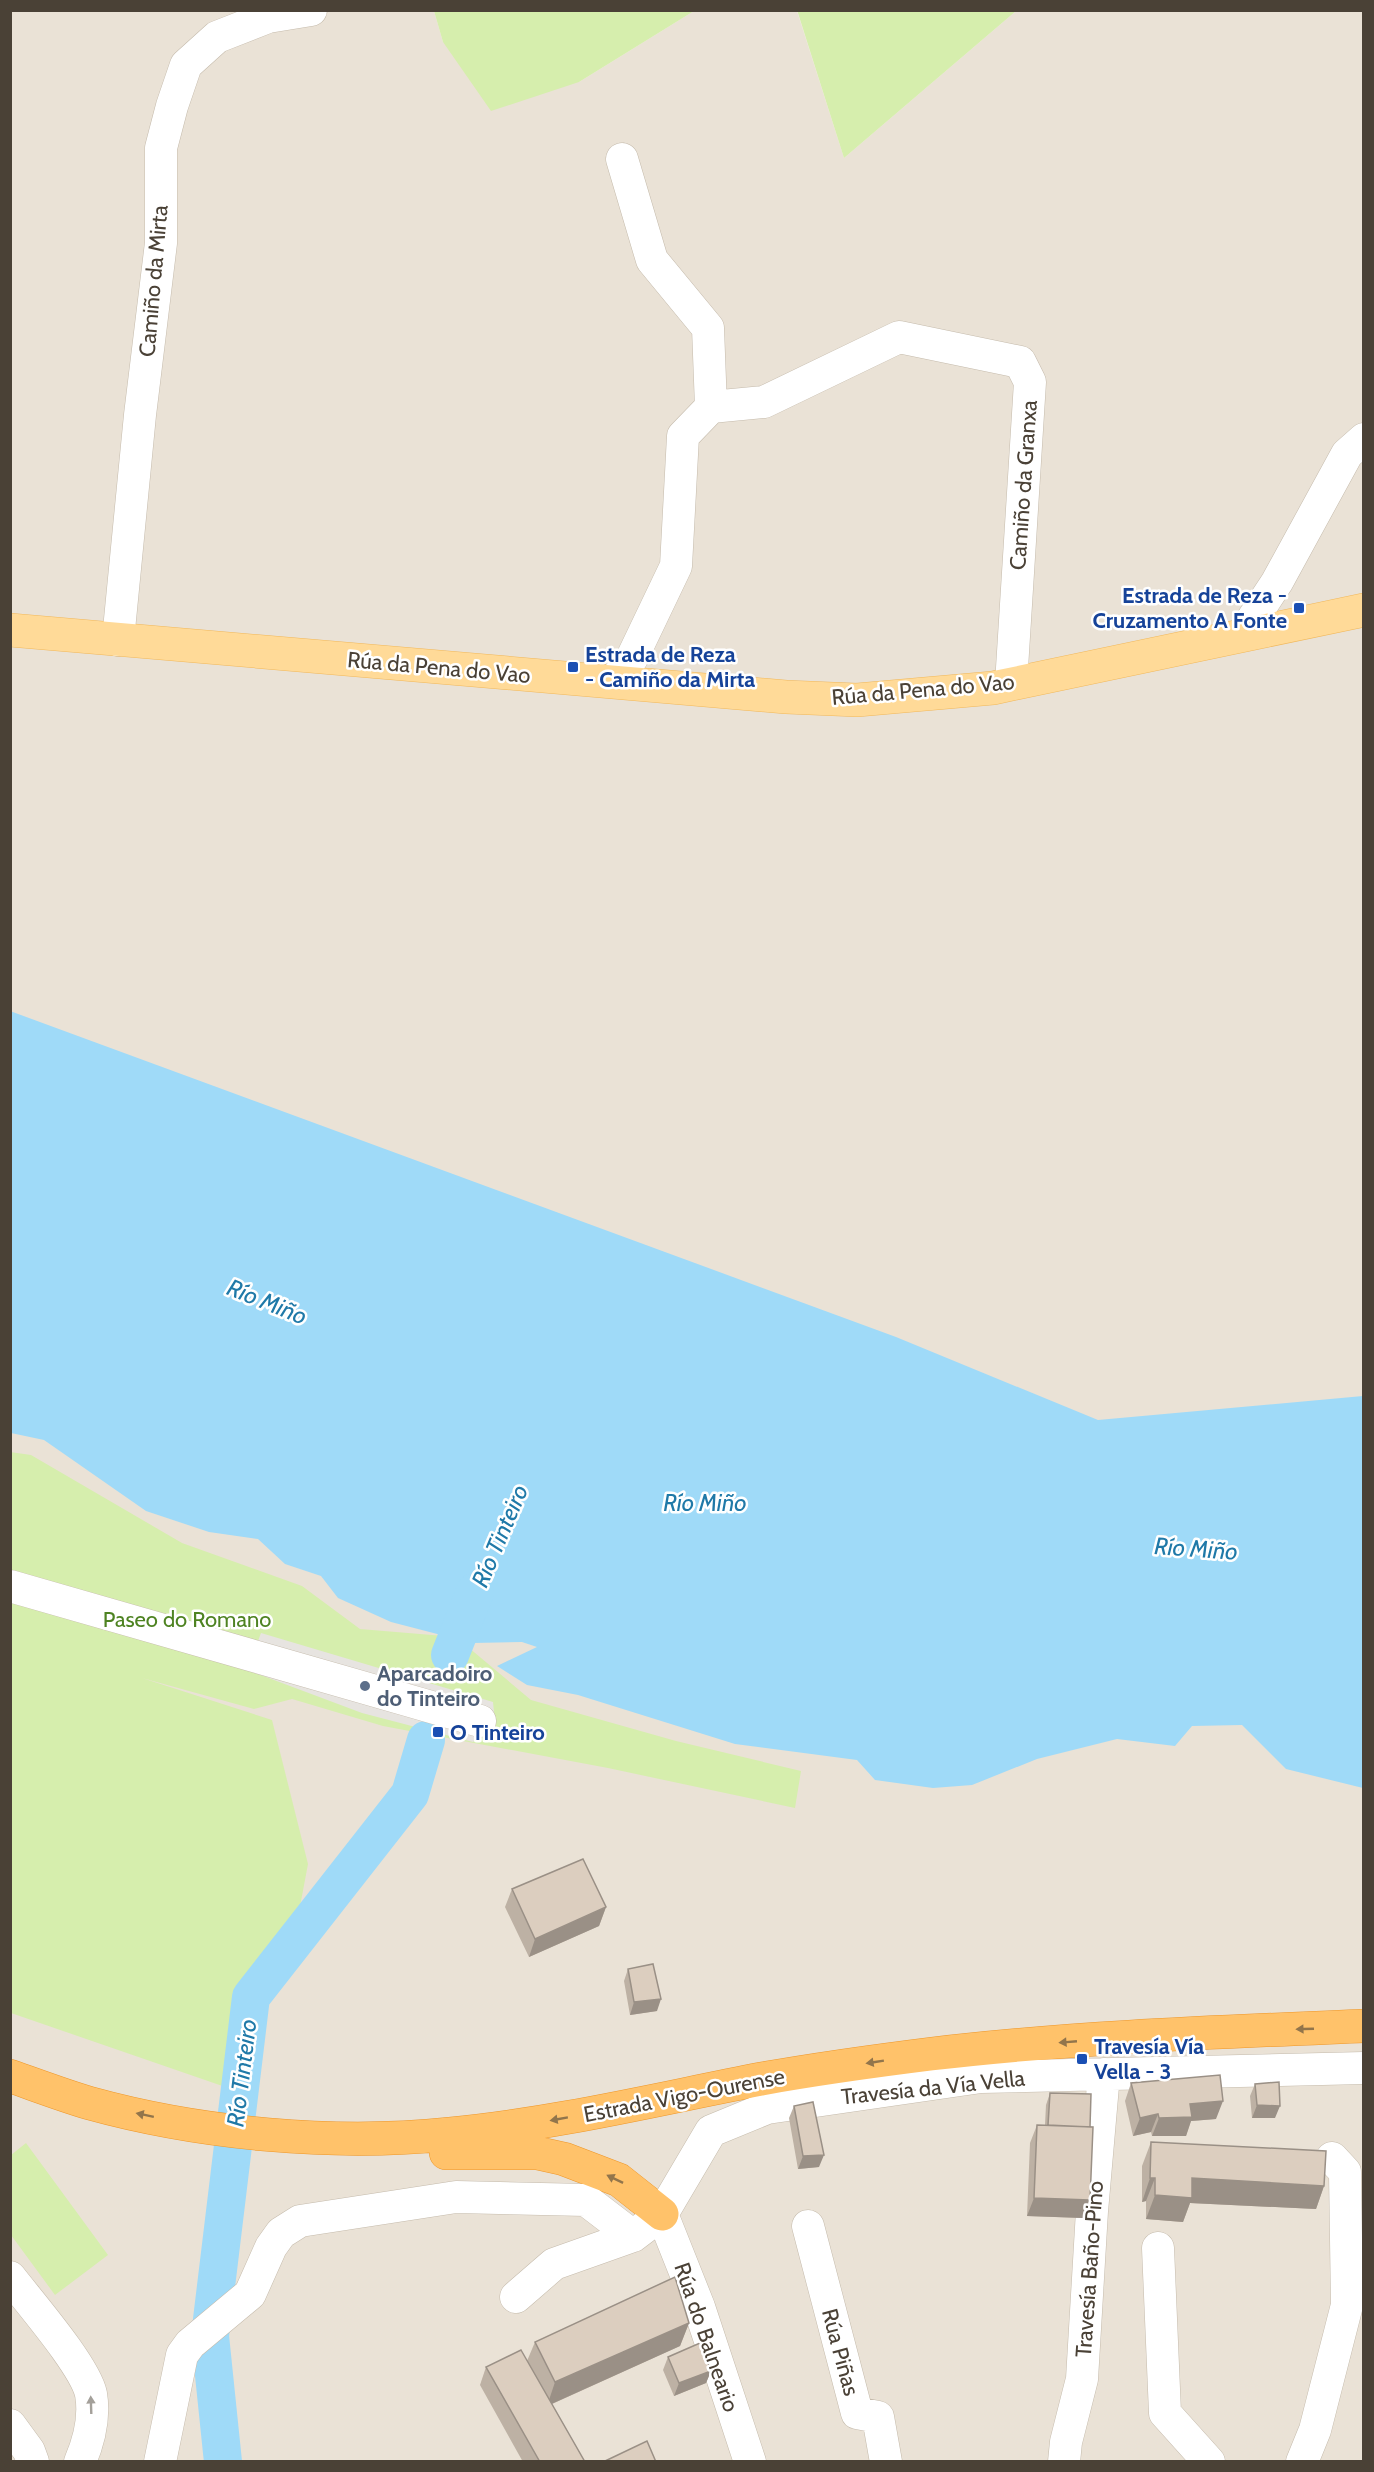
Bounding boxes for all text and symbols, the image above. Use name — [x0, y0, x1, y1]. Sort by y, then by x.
street label: Camiño da Mirta — [133, 204, 174, 358]
street label: Camiño da Granxa — [1004, 399, 1043, 571]
place label: Estrada de Reza - Cruzamento A Fonte — [1092, 582, 1287, 634]
marker: Estrada de Reza - Cruzamento A Fonte — [1292, 601, 1306, 615]
place label: Estrada de Reza - Camiño da Mirta — [585, 641, 755, 693]
street label: Rúa da Pena do Vao — [346, 646, 532, 689]
marker: Estrada de Reza - Camiño da Mirta — [566, 660, 580, 674]
street label: Rúa da Pena do Vao — [830, 668, 1016, 711]
water label: Río Miño — [223, 1272, 311, 1331]
water label: Río Tinteiro — [465, 1480, 534, 1591]
water label: Río Miño — [663, 1488, 747, 1517]
water label: Río Miño — [1153, 1531, 1239, 1566]
park label: Paseo do Romano — [103, 1606, 271, 1633]
place label: Aparcadoiro do Tinteiro — [377, 1660, 492, 1712]
marker: Aparcadoiro do Tinteiro — [358, 1679, 372, 1693]
place label: O Tinteiro — [450, 1719, 545, 1746]
marker: O Tinteiro — [431, 1725, 445, 1739]
water label: Río Tinteiro — [221, 2017, 262, 2128]
one-way arrow — [1296, 2024, 1315, 2033]
place label: Travesía Vía Vella - 3 — [1094, 2033, 1204, 2085]
one-way arrow — [1059, 2037, 1078, 2047]
marker: Travesía Vía Vella - 3 — [1075, 2052, 1089, 2066]
one-way arrow — [865, 2058, 884, 2067]
street label: Estrada Vigo-Ourense — [581, 2063, 787, 2128]
street label: Travesía da Vía Vella — [840, 2064, 1027, 2111]
one-way arrow — [135, 2110, 154, 2119]
one-way arrow — [549, 2115, 568, 2124]
one-way arrow — [607, 2175, 624, 2184]
street label: Travesía Baño-Pino — [1070, 2180, 1109, 2358]
street label: Rúa do Balneario — [668, 2259, 745, 2415]
street label: Rúa Piñas — [816, 2306, 865, 2399]
one-way arrow — [87, 2395, 96, 2414]

